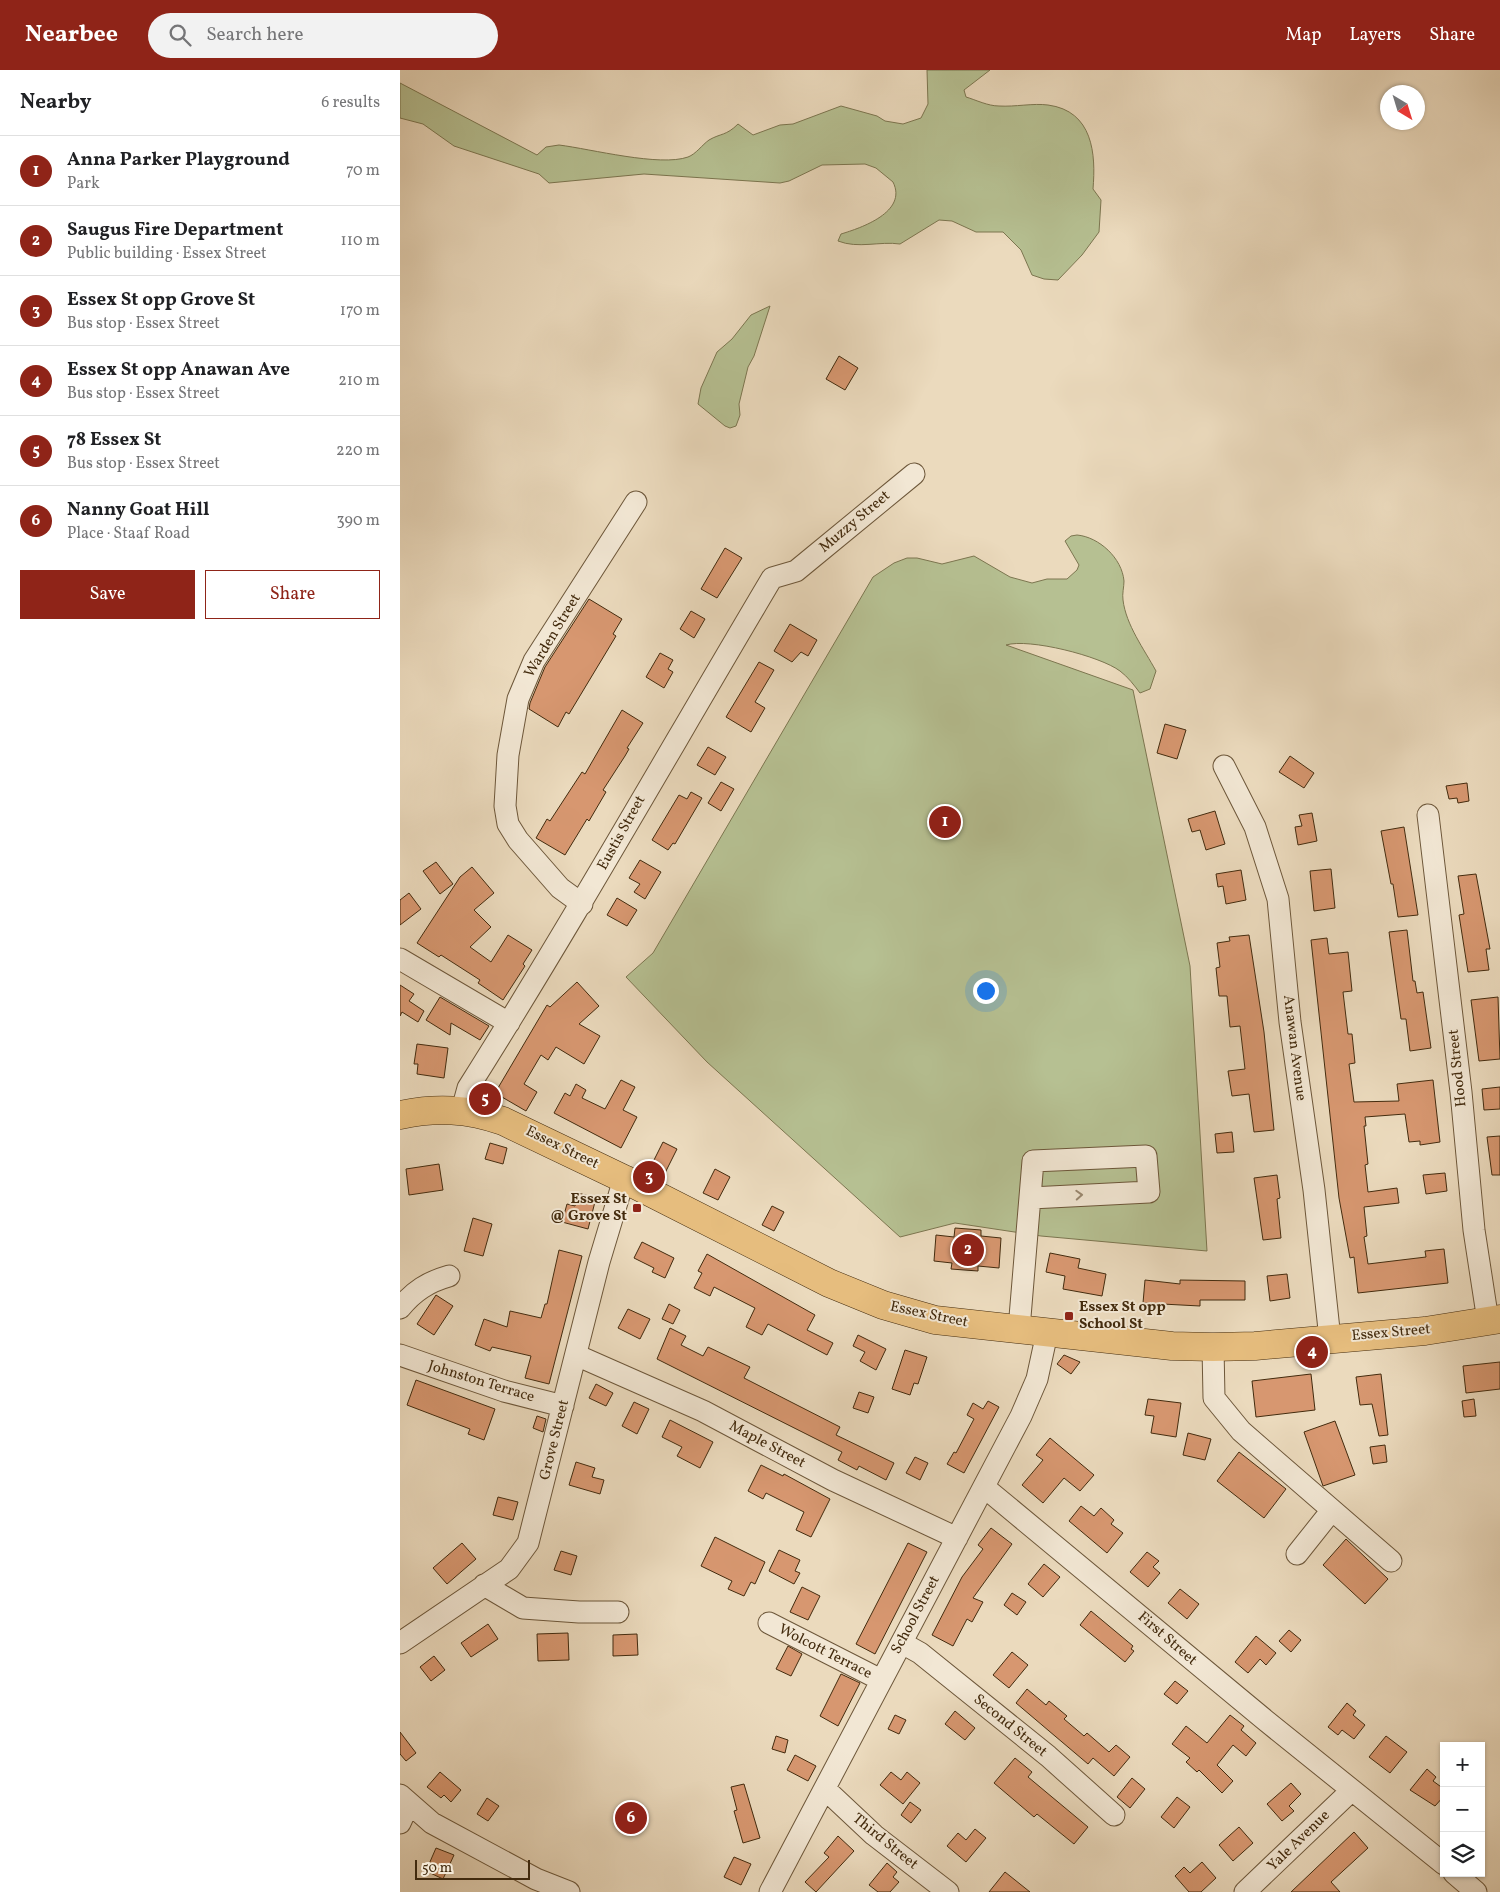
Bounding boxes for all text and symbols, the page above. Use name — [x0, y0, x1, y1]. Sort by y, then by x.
search box — [148, 13, 498, 58]
text: Nearbee — [25, 18, 118, 52]
icon: search — [166, 21, 194, 49]
text: Search here — [206, 22, 303, 48]
text: Map — [1285, 23, 1321, 48]
text: Layers — [1349, 23, 1401, 48]
text: Share — [1429, 23, 1475, 48]
north arrow — [1380, 85, 1425, 130]
text: Nearby — [20, 88, 91, 117]
text: 6 results — [321, 92, 380, 114]
text: Anna Parker Playground — [67, 147, 290, 173]
text: 1 — [33, 160, 39, 182]
text: 70 m — [346, 160, 380, 182]
text: Park — [67, 173, 100, 195]
text: Saugus Fire Department — [67, 217, 283, 243]
text: 2 — [32, 230, 40, 252]
text: 110 m — [341, 230, 380, 252]
text: Public building · Essex Street — [67, 243, 267, 265]
text: Essex St opp Grove St — [67, 287, 255, 313]
text: 3 — [32, 300, 40, 322]
text: 170 m — [340, 300, 380, 322]
text: Bus stop · Essex Street — [67, 313, 220, 335]
text: Essex St opp Anawan Ave — [67, 357, 290, 383]
text: 4 — [31, 370, 41, 392]
text: 210 m — [338, 370, 380, 392]
text: Bus stop · Essex Street — [67, 383, 220, 405]
text: 78 Essex St — [67, 427, 161, 453]
text: 5 — [32, 440, 40, 462]
text: 220 m — [336, 440, 380, 462]
text: Bus stop · Essex Street — [67, 453, 220, 475]
street label: Muzzy Street — [815, 486, 895, 558]
text: Nanny Goat Hill — [67, 497, 209, 523]
text: 6 — [32, 510, 40, 532]
text: 390 m — [337, 510, 380, 532]
text: Place · Staaf Road — [67, 523, 190, 545]
button: Save — [20, 570, 195, 619]
button: Share — [205, 570, 380, 619]
street label: Warden Street — [520, 590, 586, 682]
street label: Eustis Street — [593, 792, 651, 874]
pin: 1 — [929, 803, 961, 841]
your location — [973, 978, 999, 1004]
street label: Anawan Avenue — [1277, 994, 1311, 1102]
street label: Hood Street — [1443, 1028, 1473, 1108]
pin: 5 — [469, 1080, 501, 1118]
street label: Essex Street — [522, 1121, 602, 1175]
pin: 3 — [633, 1158, 665, 1196]
place label: Essex St @ Grove St — [550, 1189, 627, 1227]
one-way arrow — [1076, 1190, 1084, 1201]
marker: Essex St @ Grove St — [631, 1202, 643, 1214]
pin: 2 — [952, 1231, 984, 1269]
street label: Essex Street — [888, 1297, 970, 1333]
place label: Essex St opp School St — [1079, 1297, 1166, 1335]
marker: Essex St opp School St — [1063, 1310, 1075, 1322]
street label: Essex Street — [1351, 1319, 1431, 1347]
pin: 4 — [1296, 1333, 1328, 1371]
street label: Johnston Terrace — [425, 1356, 537, 1408]
street label: Grove Street — [535, 1398, 575, 1482]
street label: Maple Street — [725, 1416, 809, 1474]
street label: School Street — [887, 1572, 945, 1658]
street label: First Street — [1133, 1607, 1201, 1671]
street label: Wolcott Terrace — [775, 1619, 875, 1685]
street label: Second Street — [968, 1690, 1052, 1762]
map controls — [1440, 1742, 1485, 1877]
button: + — [1440, 1742, 1485, 1787]
button: − — [1440, 1787, 1485, 1832]
pin: 6 — [615, 1799, 647, 1837]
street label: Yale Avenue — [1263, 1806, 1335, 1876]
street label: Third Street — [848, 1809, 922, 1875]
button: layers — [1440, 1832, 1485, 1877]
scale bar — [415, 1857, 530, 1880]
text: 50 m — [422, 1859, 452, 1878]

